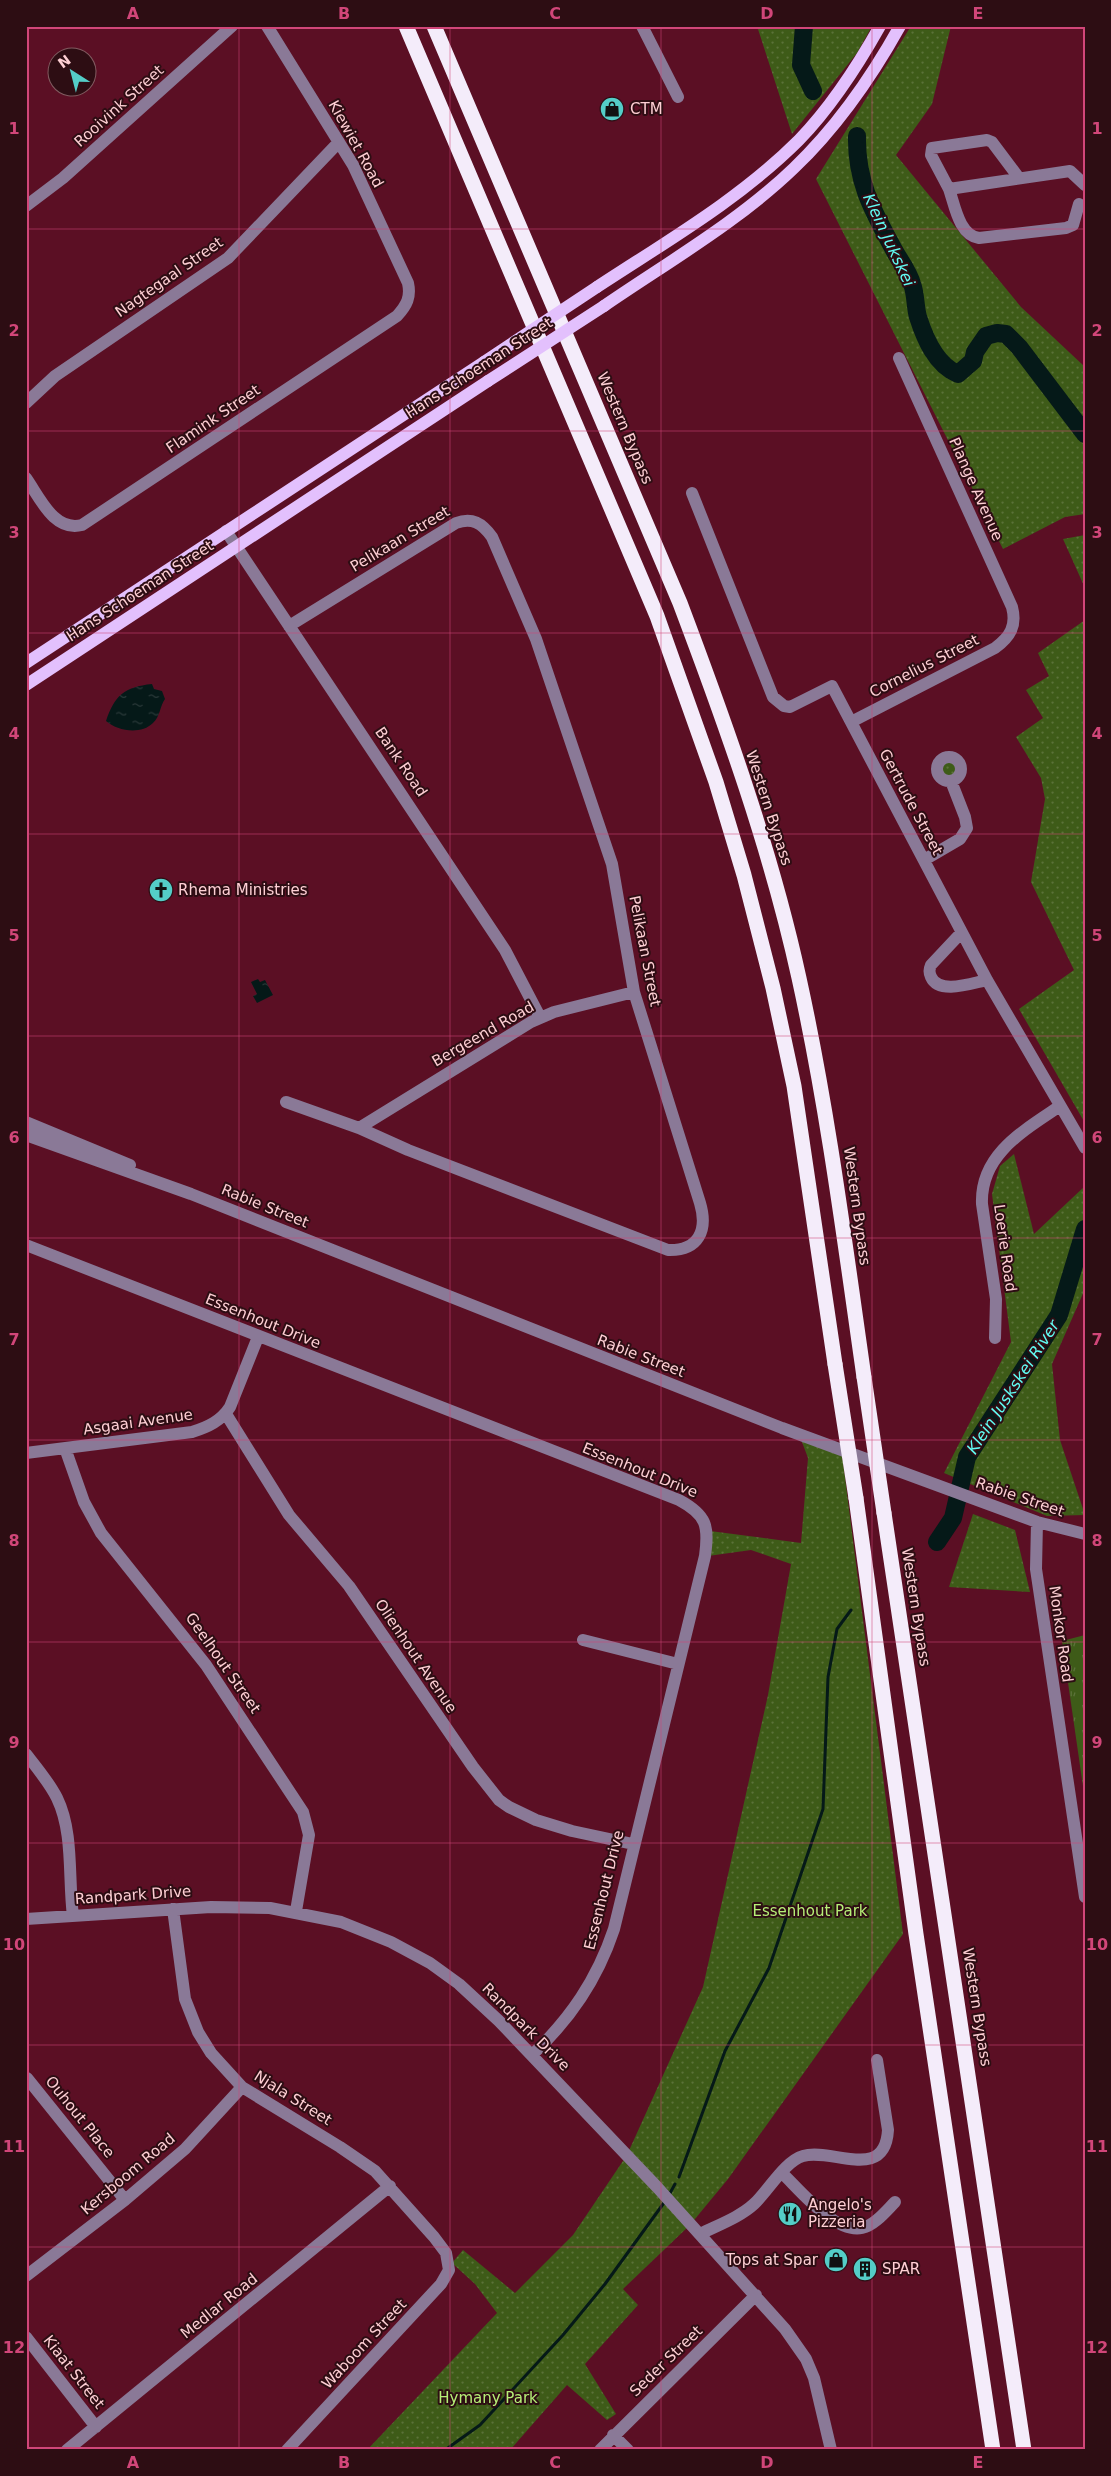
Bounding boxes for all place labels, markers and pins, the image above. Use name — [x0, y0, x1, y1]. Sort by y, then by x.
shop icon: CTM — [599, 96, 625, 122]
place label: CTM — [630, 100, 663, 118]
church icon: Rhema Ministries — [148, 877, 174, 903]
place label: Rhema Ministries — [178, 881, 308, 899]
place label: Angelo's Pizzeria — [808, 2196, 872, 2231]
restaurant icon: Angelo's Pizzeria — [777, 2201, 803, 2227]
shop icon: Tops at Spar — [823, 2247, 849, 2273]
place label: Tops at Spar — [725, 2251, 819, 2269]
building icon: SPAR — [852, 2256, 878, 2282]
place label: SPAR — [882, 2260, 920, 2278]

